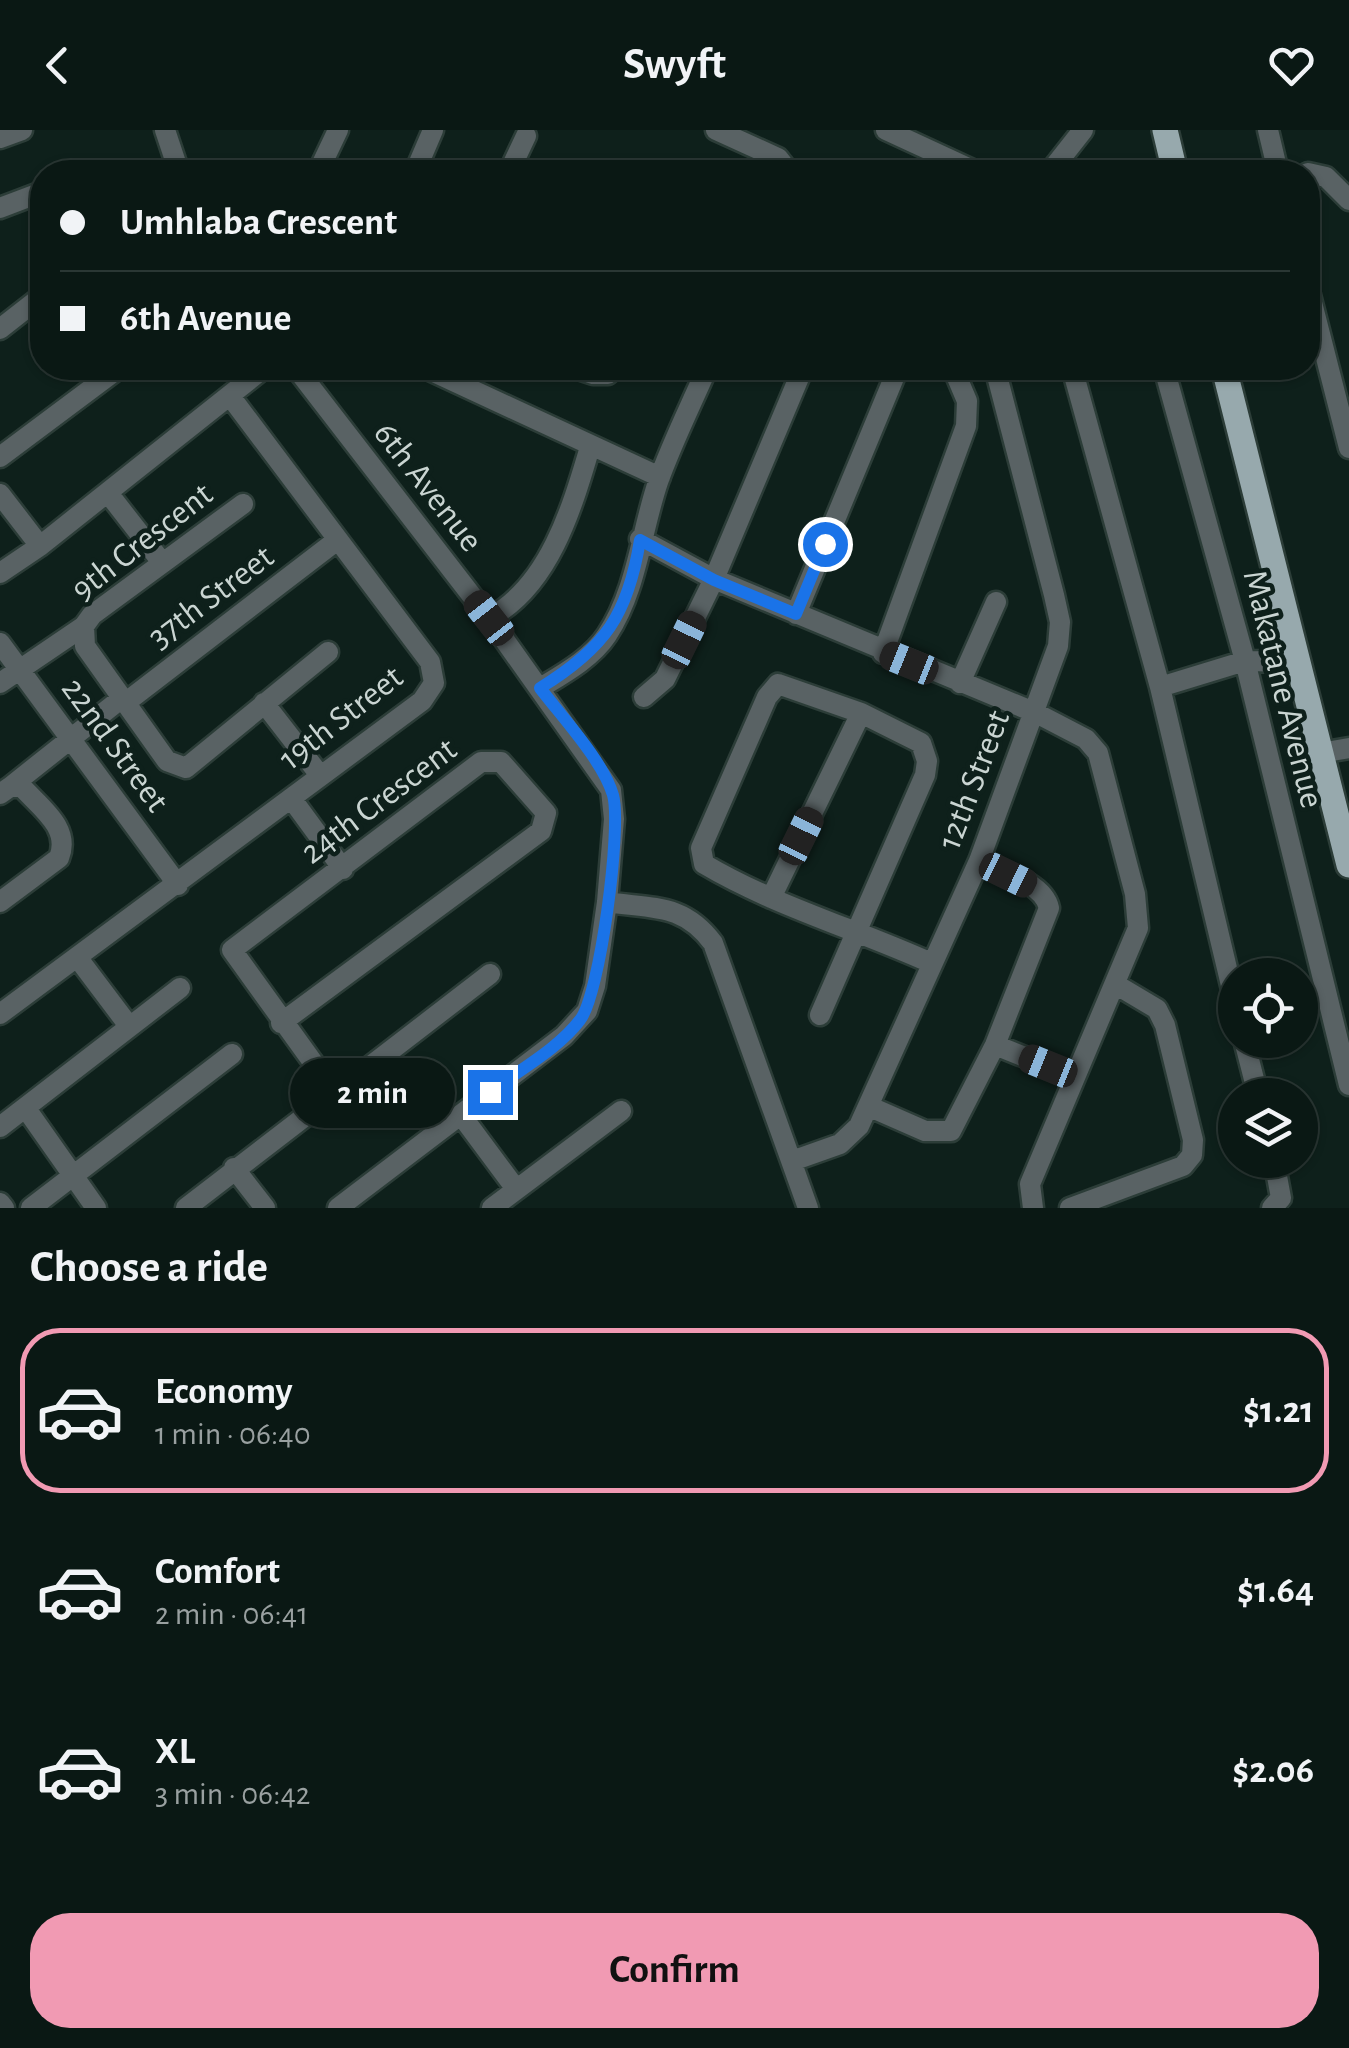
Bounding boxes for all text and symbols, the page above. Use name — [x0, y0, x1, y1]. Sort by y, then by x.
icon: back — [30, 38, 85, 93]
icon: heart — [1264, 38, 1319, 93]
text: Swyft — [623, 42, 726, 87]
text: Umhlaba Crescent — [120, 204, 397, 242]
text: 6th Avenue — [120, 300, 291, 338]
street label: 6th Avenue — [367, 416, 489, 558]
street label: 9th Crescent — [65, 476, 219, 608]
route start — [803, 522, 848, 567]
street label: 37th Street — [142, 539, 280, 655]
street label: Makatane Avenue — [1237, 566, 1329, 812]
car — [459, 585, 519, 651]
car — [657, 606, 711, 674]
car — [876, 638, 942, 688]
street label: 19th Street — [273, 659, 409, 777]
street label: 22nd Street — [55, 672, 175, 818]
street label: 12th Street — [932, 706, 1016, 854]
street label: 24th Crescent — [295, 731, 463, 871]
car — [774, 802, 828, 870]
car — [974, 848, 1042, 902]
map controls — [1218, 958, 1318, 1178]
button: locate — [1218, 958, 1318, 1058]
car — [1015, 1041, 1081, 1091]
callout: 2 min — [290, 1057, 455, 1127]
route end — [468, 1070, 513, 1115]
text: 2 min — [337, 1077, 408, 1109]
button: layers — [1218, 1078, 1318, 1178]
text: Choose a ride — [30, 1245, 268, 1290]
icon: car — [35, 1366, 125, 1456]
text: Economy — [155, 1373, 293, 1411]
text: $1.21 — [1243, 1392, 1314, 1430]
text: 1 min · 06:40 — [155, 1418, 311, 1450]
icon: car — [35, 1546, 125, 1636]
text: Comfort — [155, 1553, 280, 1591]
text: $1.64 — [1237, 1572, 1314, 1610]
text: 2 min · 06:41 — [155, 1598, 308, 1630]
icon: car — [35, 1726, 125, 1816]
text: XL — [155, 1733, 195, 1771]
text: $2.06 — [1232, 1752, 1314, 1790]
text: 3 min · 06:42 — [155, 1778, 310, 1810]
button: Confirm — [30, 1913, 1319, 2028]

